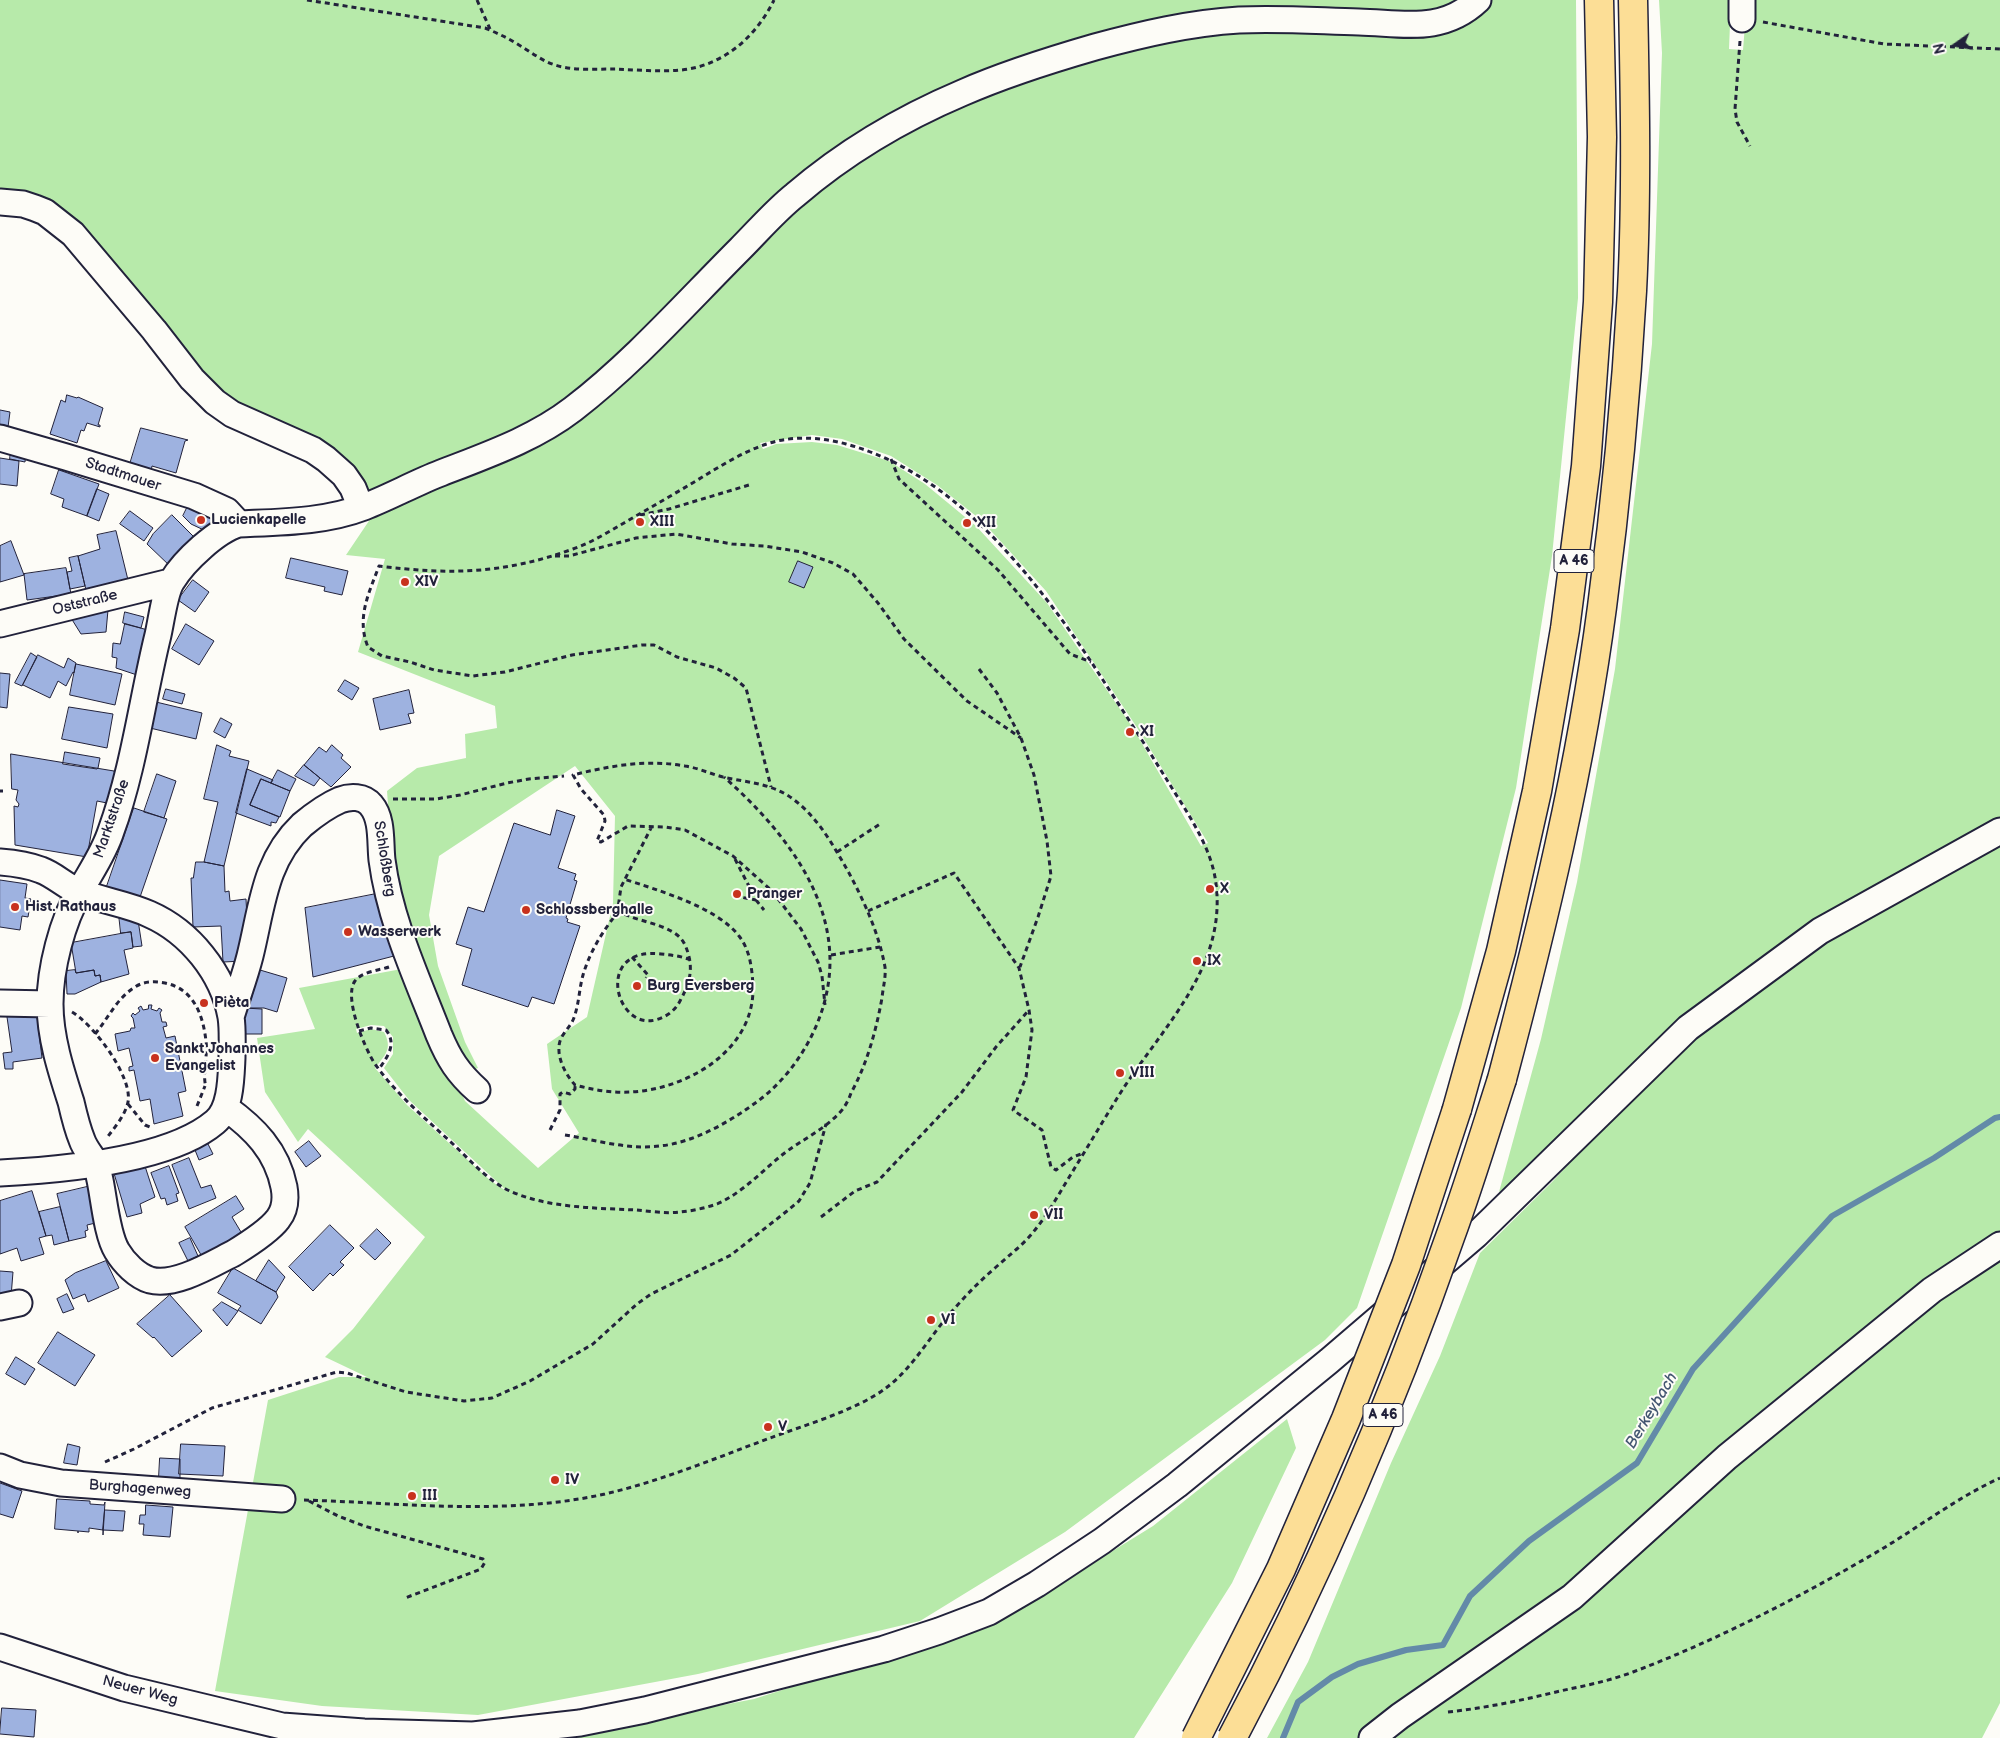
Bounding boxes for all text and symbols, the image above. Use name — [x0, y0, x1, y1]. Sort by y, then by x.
north arrow — [1930, 20, 1980, 70]
text: N — [1930, 41, 1949, 56]
street label: Stadtmauer — [83, 454, 163, 496]
place label: Lucienkapelle — [211, 511, 306, 529]
place label: XIII — [650, 513, 674, 531]
marker: Lucienkapelle — [195, 514, 207, 526]
place label: XII — [977, 514, 996, 532]
marker: XIII — [634, 516, 646, 528]
marker: XII — [961, 517, 973, 529]
road number: A 46 — [1554, 550, 1594, 572]
place label: XIV — [415, 573, 438, 591]
marker: XIV — [399, 576, 411, 588]
street label: Oststraße — [51, 586, 119, 620]
place label: XI — [1140, 723, 1154, 741]
marker: XI — [1124, 726, 1136, 738]
street label: Marktstraße — [90, 777, 134, 861]
street label: Schloßberg — [369, 820, 399, 898]
place label: X — [1220, 880, 1229, 898]
marker: X — [1204, 883, 1216, 895]
place label: Pranger — [747, 885, 802, 903]
marker: Pranger — [731, 888, 743, 900]
place label: Hist. Rathaus — [25, 898, 116, 916]
marker: Hist. Rathaus — [9, 901, 21, 913]
place label: Schlossberghalle — [536, 901, 653, 919]
marker: Schlossberghalle — [520, 904, 532, 916]
place label: Wasserwerk — [358, 923, 441, 941]
marker: Wasserwerk — [342, 926, 354, 938]
place label: IX — [1207, 952, 1221, 970]
marker: IX — [1191, 955, 1203, 967]
place label: Burg Eversberg — [647, 977, 754, 995]
marker: Burg Eversberg — [631, 980, 643, 992]
place label: Pièta — [214, 994, 249, 1012]
marker: Pièta — [198, 997, 210, 1009]
place label: Sankt Johannes Evangelist — [165, 1040, 274, 1075]
marker: Sankt Johannes Evangelist — [149, 1052, 161, 1064]
place label: VIII — [1130, 1064, 1155, 1082]
marker: VIII — [1114, 1067, 1126, 1079]
place label: VII — [1044, 1206, 1063, 1224]
marker: VII — [1028, 1209, 1040, 1221]
place label: VI — [941, 1311, 955, 1329]
marker: VI — [925, 1314, 937, 1326]
water label: Berkeybach — [1622, 1370, 1682, 1452]
road number: A 46 — [1363, 1404, 1403, 1426]
place label: V — [778, 1418, 787, 1436]
marker: V — [762, 1421, 774, 1433]
place label: IV — [565, 1471, 579, 1489]
marker: IV — [549, 1474, 561, 1486]
street label: Burghagenweg — [88, 1476, 192, 1502]
place label: III — [422, 1487, 437, 1505]
marker: III — [406, 1490, 418, 1502]
street label: Neuer Weg — [100, 1672, 180, 1710]

